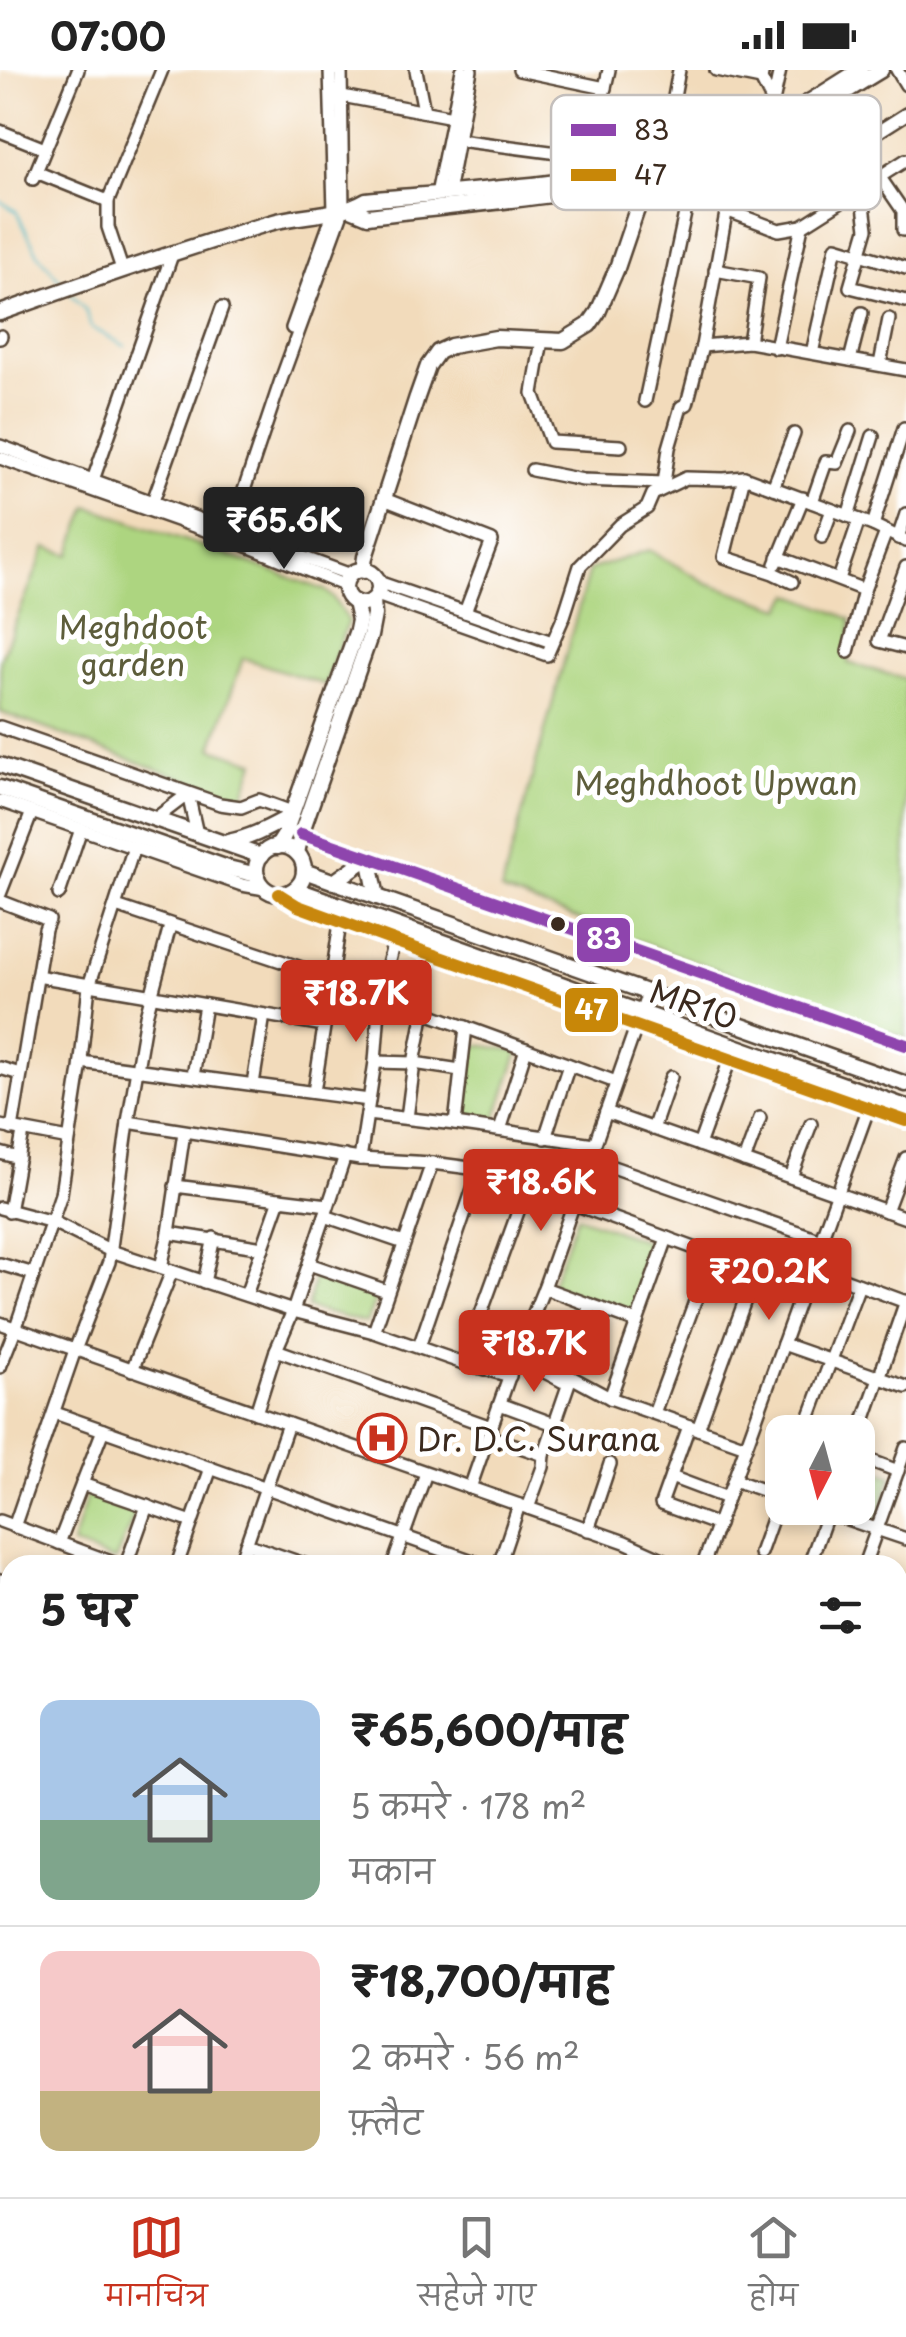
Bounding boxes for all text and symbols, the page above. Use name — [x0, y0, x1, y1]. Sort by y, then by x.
text: 07:00 — [50, 7, 166, 64]
legend — [551, 95, 881, 210]
text: 83 — [634, 107, 670, 150]
text: 47 — [634, 152, 667, 195]
pin: ₹65.6K — [203, 487, 365, 572]
text: ₹65.6K — [225, 495, 343, 543]
park label: Meghdoot garden — [58, 602, 208, 687]
park label: Meghdhoot Upwan — [574, 758, 858, 806]
unlabelled marker — [548, 914, 568, 934]
line badge: 83 — [575, 916, 632, 964]
text: 83 — [586, 916, 622, 959]
pin: ₹18.7K — [275, 960, 437, 1045]
street label: MR10 — [644, 966, 744, 1040]
text: ₹18.7K — [303, 968, 409, 1016]
line badge: 47 — [563, 986, 620, 1034]
text: 47 — [574, 987, 608, 1030]
pin: ₹18.6K — [460, 1149, 622, 1234]
text: ₹18.6K — [485, 1157, 597, 1205]
pin: ₹20.2K — [688, 1238, 850, 1323]
text: ₹20.2K — [708, 1246, 830, 1294]
pin: ₹18.7K — [453, 1310, 615, 1395]
text: ₹18.7K — [481, 1318, 587, 1366]
hospital icon: Dr. D.C. Surana — [356, 1412, 408, 1464]
place label: Dr. D.C. Surana — [417, 1414, 659, 1462]
north arrow — [765, 1415, 875, 1525]
map controls — [765, 1415, 875, 1525]
text: 5 घर — [40, 1577, 135, 1640]
icon: filters — [813, 1588, 868, 1643]
text: ₹65,600/माह — [350, 1697, 626, 1760]
icon: home — [120, 1740, 240, 1860]
text: 5 कमरे · 178 m² — [350, 1782, 587, 1830]
text: मकान — [350, 1847, 435, 1895]
text: ₹18,700/माह — [350, 1948, 612, 2011]
icon: home — [120, 1991, 240, 2111]
text: 2 कमरे · 56 m² — [350, 2033, 580, 2081]
text: फ़्लैट — [350, 2098, 423, 2146]
tab: मानचित्र — [105, 2210, 208, 2327]
tab: सहेजे गए — [418, 2210, 536, 2327]
tab: होम — [746, 2210, 801, 2327]

